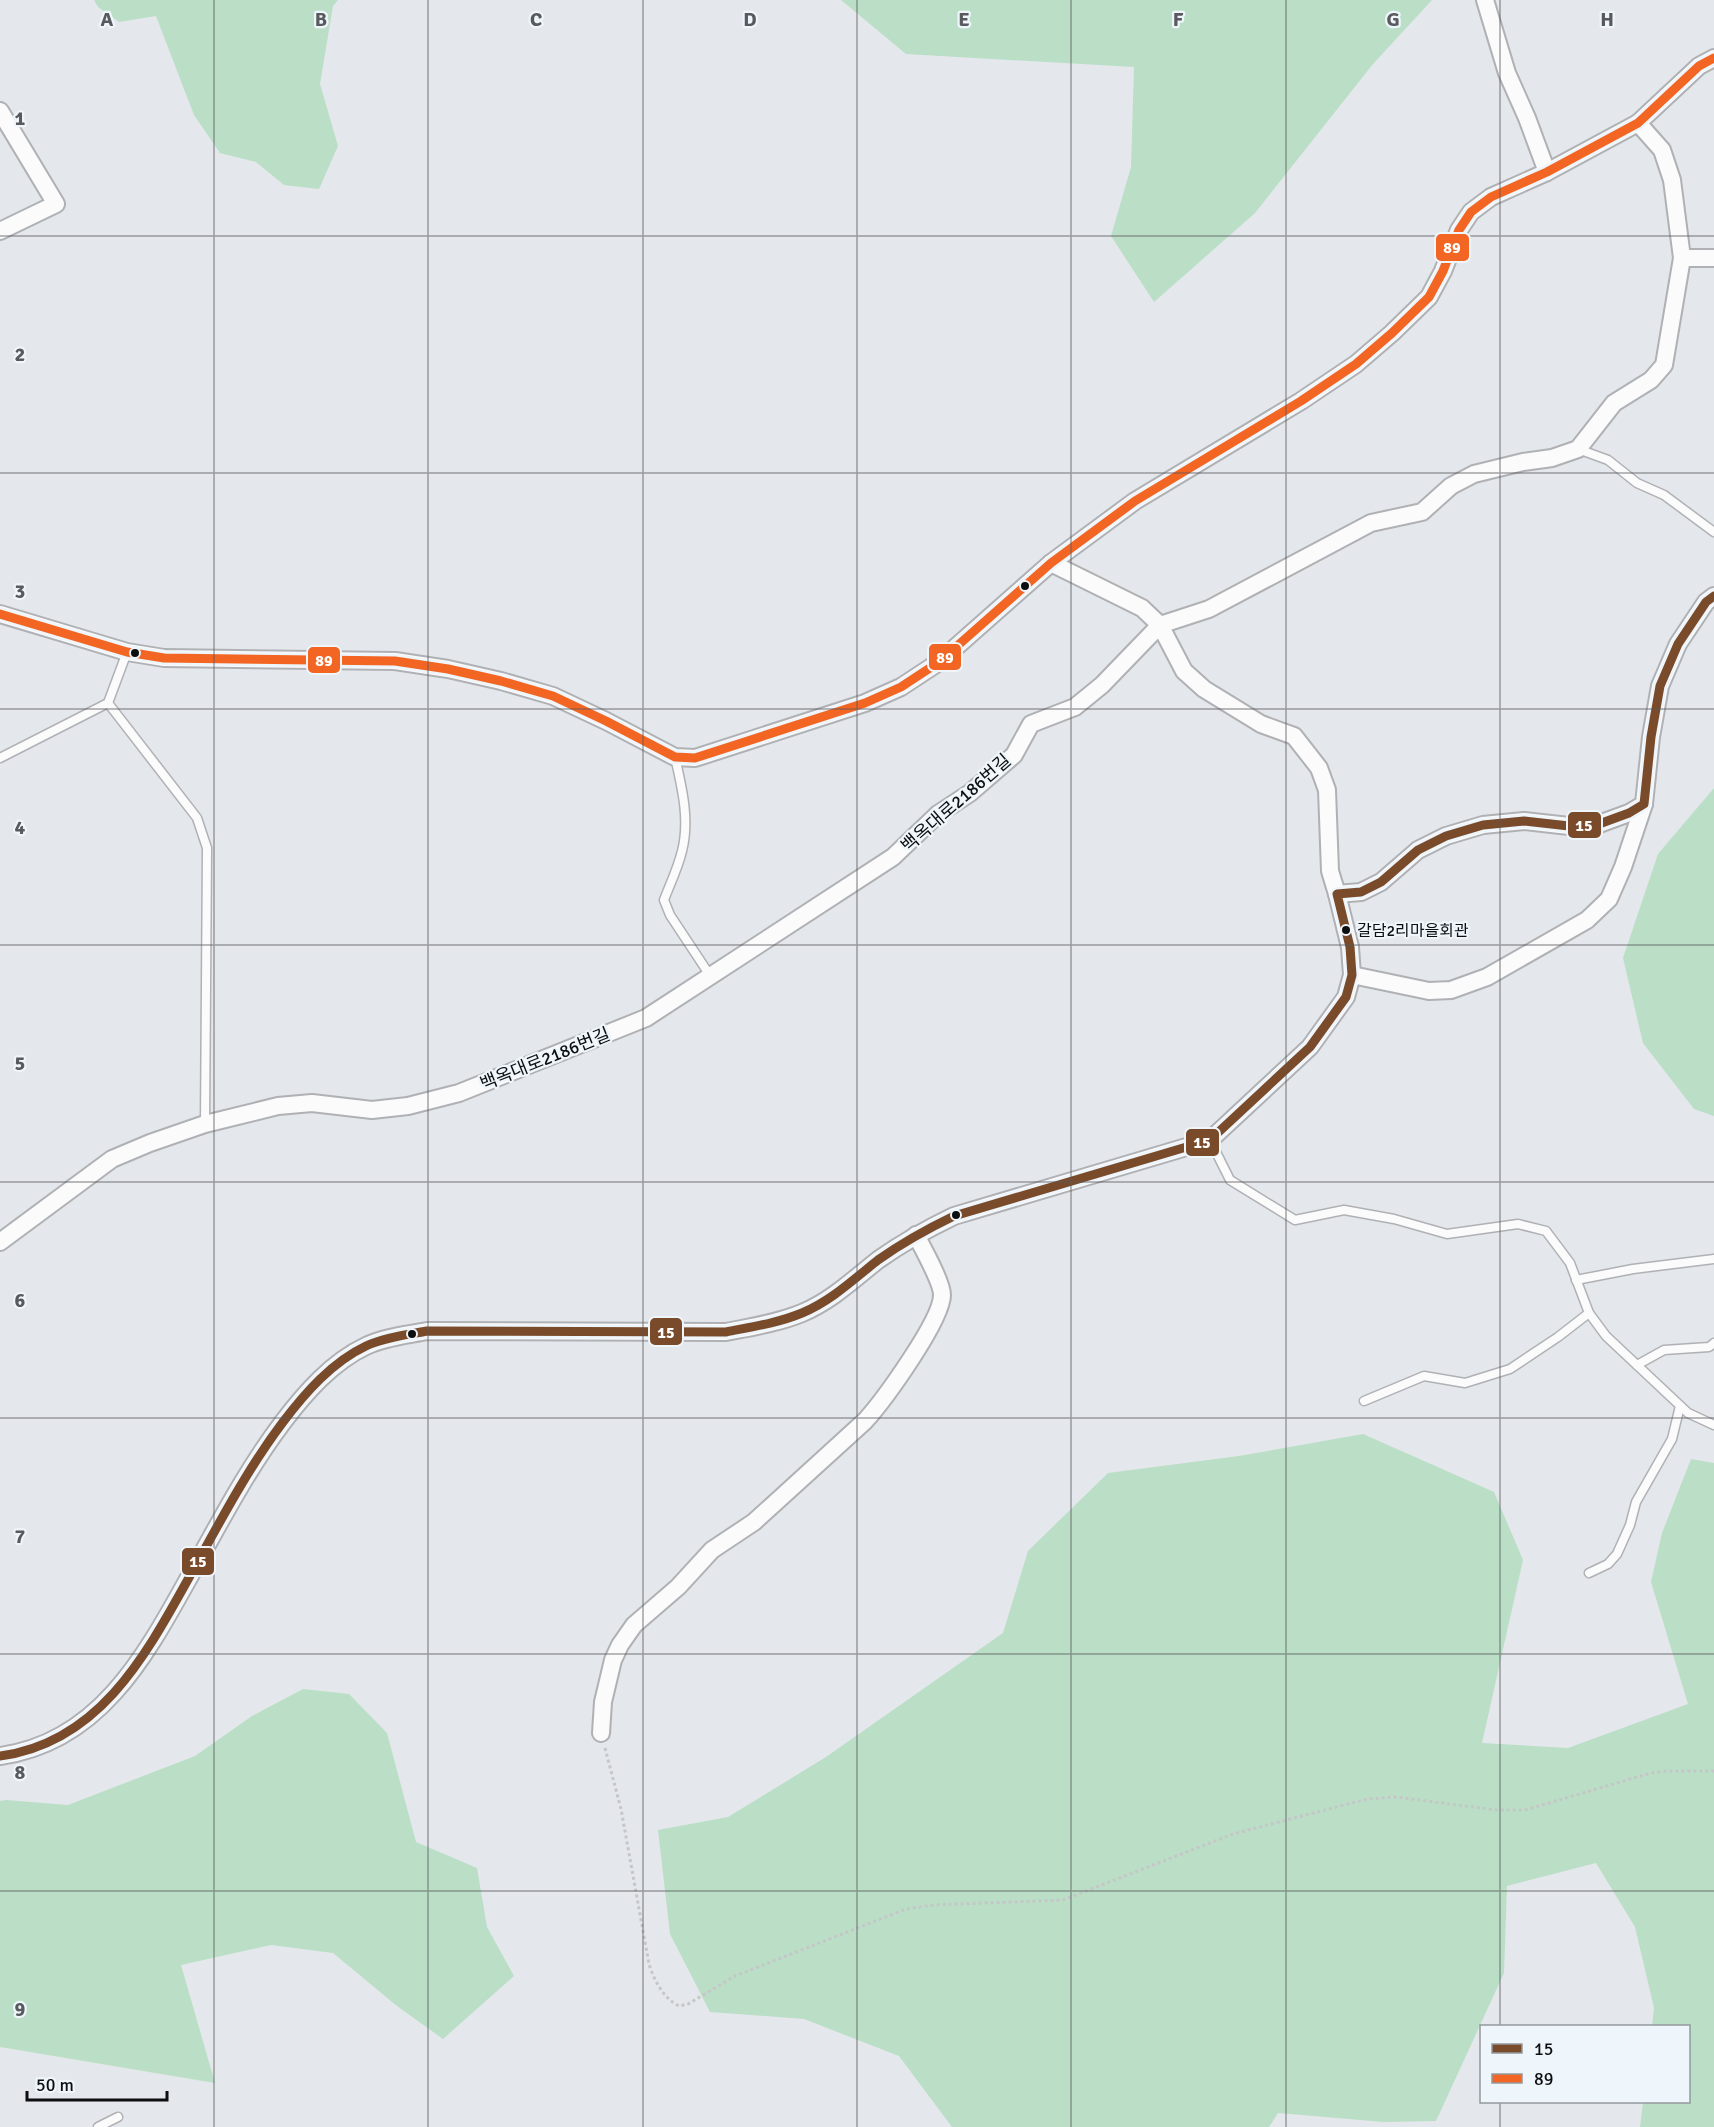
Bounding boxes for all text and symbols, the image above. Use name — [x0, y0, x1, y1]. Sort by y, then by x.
text: A — [101, 7, 114, 32]
text: B — [315, 7, 327, 32]
text: C — [530, 7, 542, 32]
text: D — [743, 7, 757, 32]
text: E — [958, 7, 970, 32]
text: F — [1173, 7, 1184, 32]
text: G — [1386, 7, 1400, 32]
text: H — [1600, 7, 1614, 32]
text: 1 — [15, 106, 26, 131]
line badge: 89 — [1435, 233, 1470, 262]
text: 89 — [1443, 238, 1461, 258]
text: 2 — [15, 342, 25, 367]
text: 3 — [15, 579, 25, 604]
unlabelled marker — [1019, 580, 1031, 592]
line badge: 89 — [928, 643, 962, 671]
line badge: 89 — [307, 646, 341, 674]
unlabelled marker — [129, 647, 141, 659]
text: 89 — [936, 648, 954, 668]
text: 89 — [315, 651, 333, 671]
street label: 백옥대로2186번길 — [897, 749, 1015, 857]
line badge: 15 — [1567, 811, 1602, 839]
text: 4 — [15, 815, 26, 840]
text: 15 — [1575, 816, 1593, 836]
place label: 갈담2리마을회관 — [1357, 921, 1469, 941]
marker: 갈담2리마을회관 — [1340, 924, 1352, 936]
street label: 백옥대로2186번길 — [477, 1023, 613, 1095]
text: 5 — [15, 1051, 25, 1076]
line badge: 15 — [1185, 1128, 1220, 1157]
text: 15 — [1193, 1133, 1211, 1153]
unlabelled marker — [950, 1209, 962, 1221]
text: 6 — [15, 1288, 26, 1313]
line badge: 15 — [649, 1317, 683, 1346]
text: 15 — [657, 1323, 675, 1343]
unlabelled marker — [406, 1328, 418, 1340]
text: 7 — [15, 1524, 26, 1549]
line badge: 15 — [181, 1547, 215, 1576]
text: 15 — [189, 1552, 207, 1572]
text: 8 — [15, 1760, 26, 1785]
text: 9 — [15, 1997, 26, 2022]
legend — [1480, 2025, 1690, 2103]
text: 15 — [1534, 2038, 1553, 2060]
scale bar — [27, 2064, 166, 2102]
text: 89 — [1534, 2068, 1553, 2090]
text: 50 m — [36, 2074, 74, 2096]

